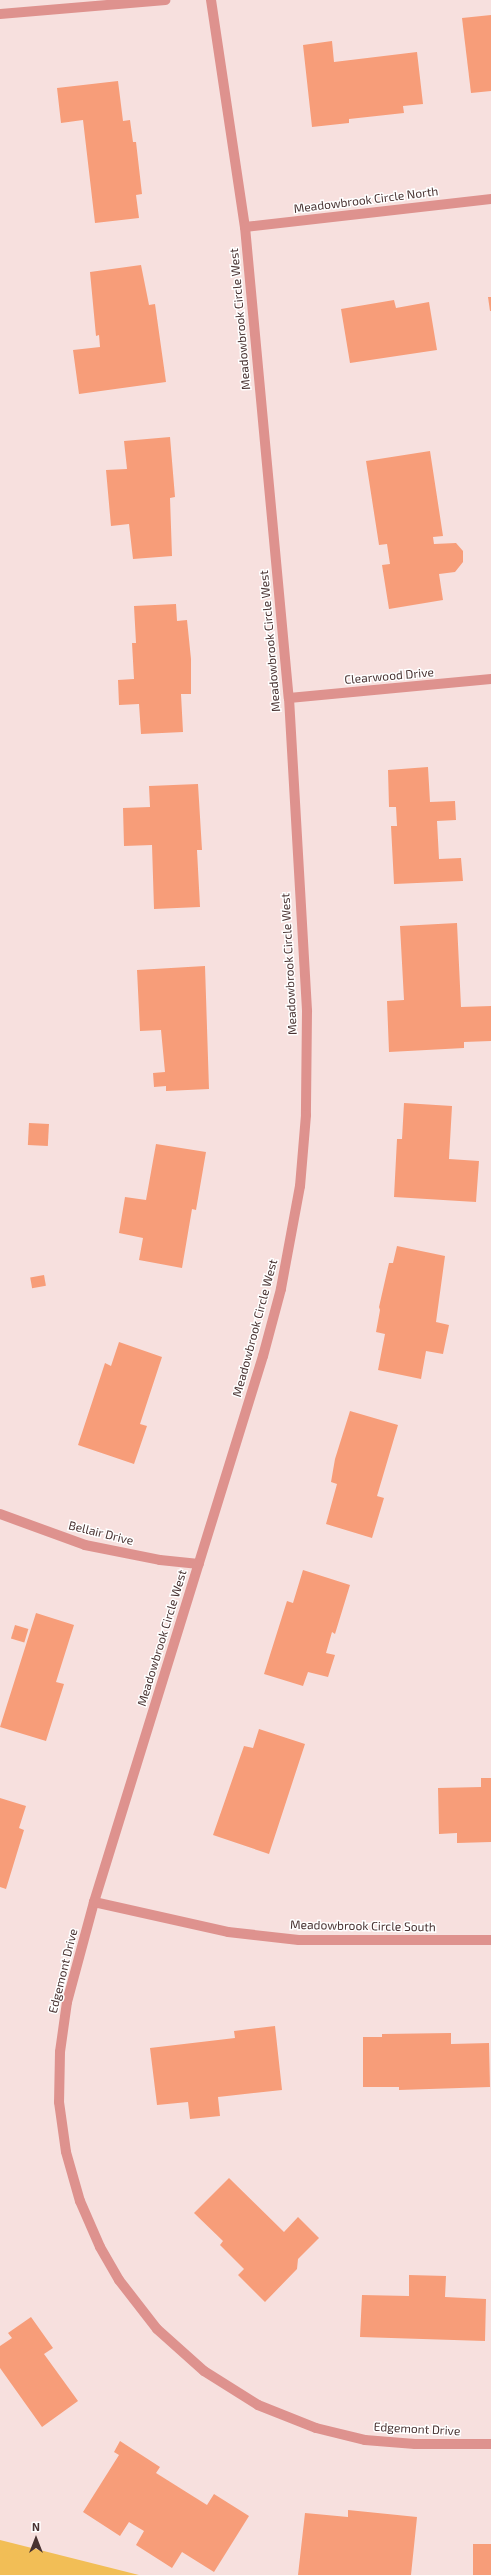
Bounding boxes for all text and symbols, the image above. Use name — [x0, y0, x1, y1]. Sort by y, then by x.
street label: Meadowbrook Circle North — [293, 184, 439, 216]
street label: Meadowbrook Circle West — [227, 247, 253, 391]
street label: Meadowbrook Circle West — [257, 569, 283, 713]
street label: Clearwood Drive — [344, 665, 434, 687]
street label: Meadowbrook Circle West — [278, 893, 300, 1035]
street label: Meadowbrook Circle West — [230, 1257, 280, 1399]
street label: Bellair Drive — [67, 1518, 135, 1548]
street label: Meadowbrook Circle West — [134, 1568, 190, 1708]
street label: Meadowbrook Circle South — [290, 1918, 436, 1934]
street label: Edgemont Drive — [46, 1927, 80, 2015]
street label: Edgemont Drive — [373, 2420, 461, 2438]
north arrow — [16, 2519, 56, 2559]
text: N — [32, 2520, 40, 2533]

